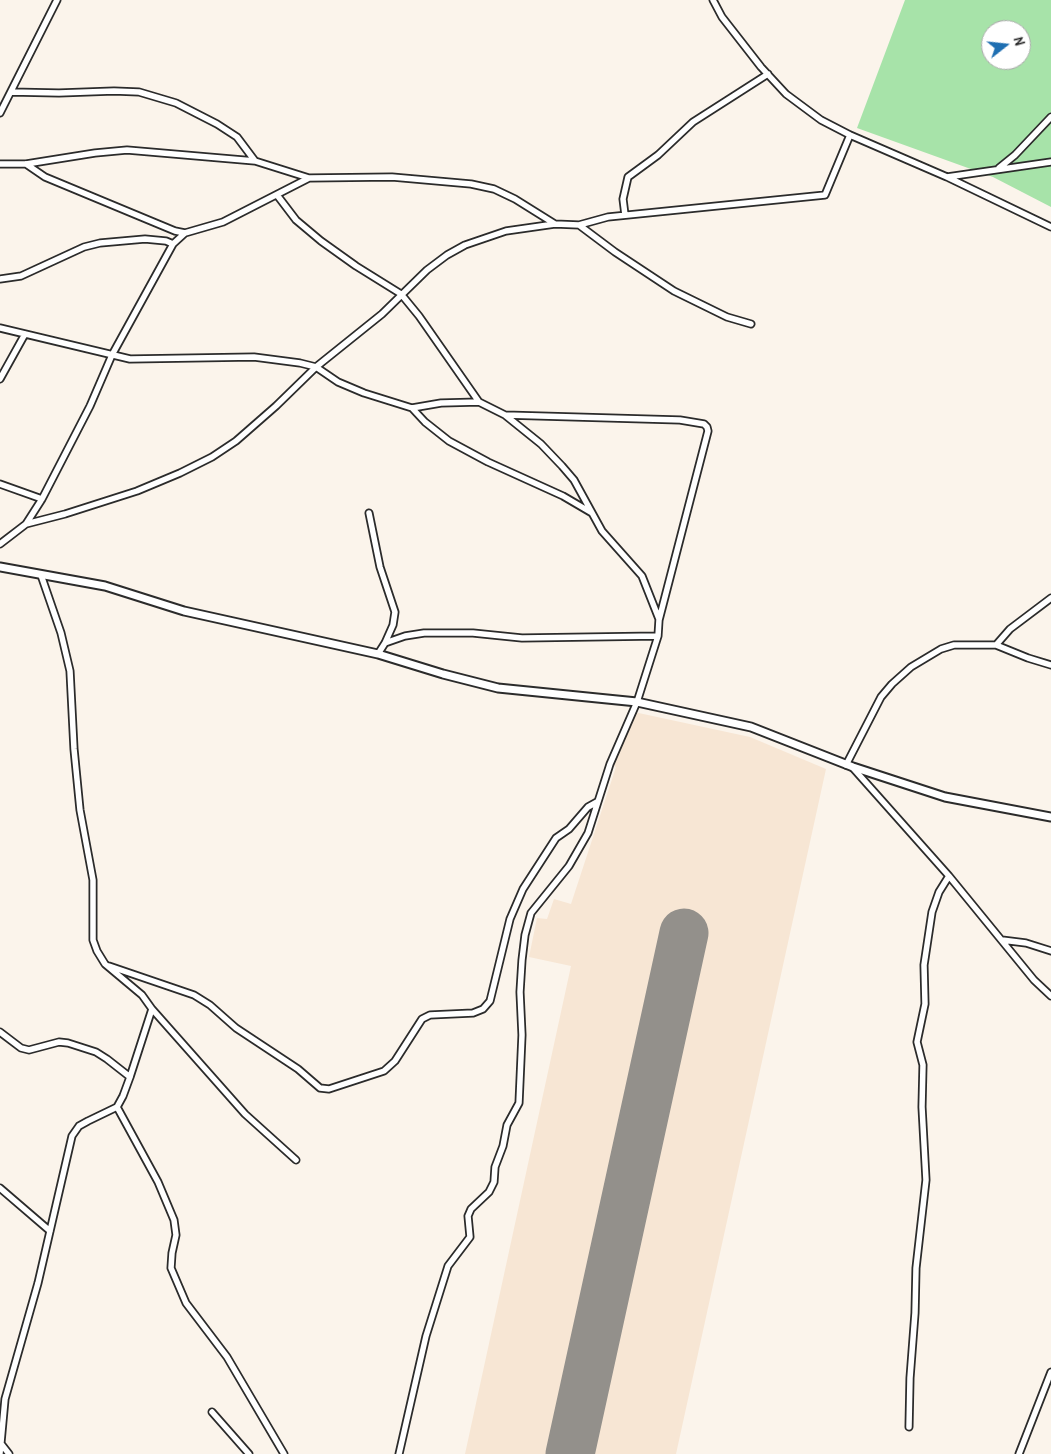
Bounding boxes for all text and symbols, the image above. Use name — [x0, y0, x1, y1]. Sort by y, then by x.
north arrow — [981, 20, 1031, 70]
text: N — [1010, 35, 1030, 47]

